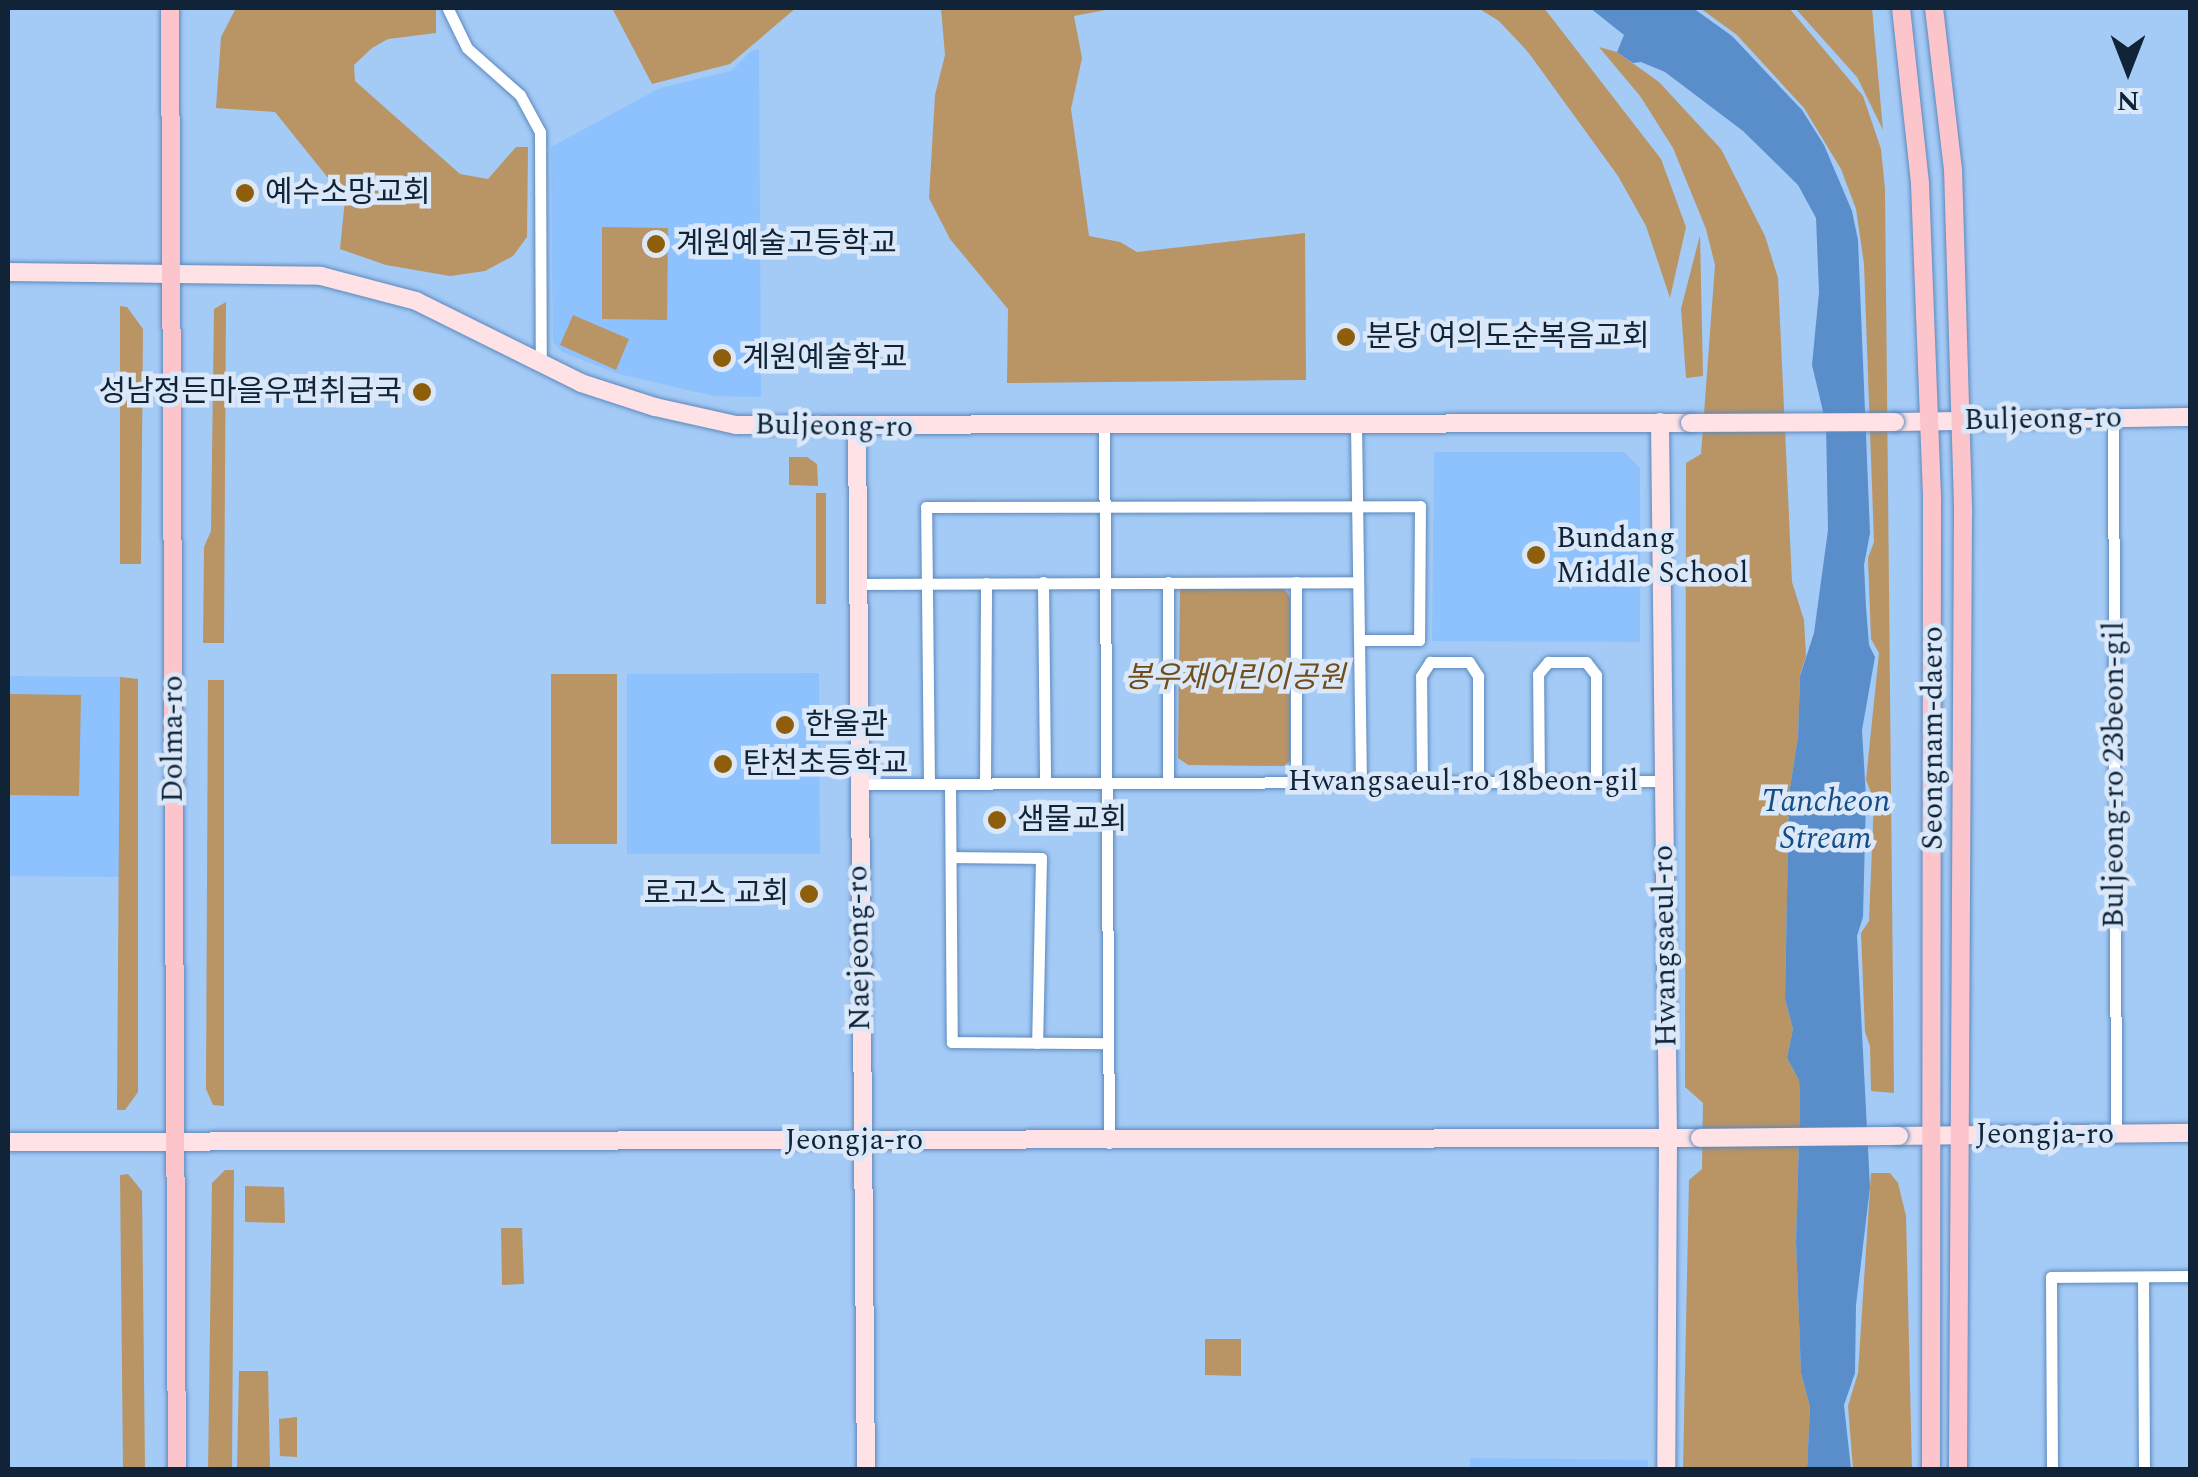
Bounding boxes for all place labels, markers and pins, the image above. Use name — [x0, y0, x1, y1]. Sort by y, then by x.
place label: 예수소망교회 — [265, 175, 431, 211]
marker: 예수소망교회 — [234, 182, 256, 204]
place label: 계원예술고등학교 — [676, 226, 897, 262]
marker: 계원예술고등학교 — [645, 233, 667, 255]
place label: 분당 여의도순복음교회 — [1366, 319, 1649, 355]
marker: 분당 여의도순복음교회 — [1335, 326, 1357, 348]
place label: 계원예술학교 — [742, 340, 908, 376]
marker: 계원예술학교 — [711, 347, 733, 369]
place label: 성남정든마을우편취급국 — [98, 374, 402, 410]
marker: 성남정든마을우편취급국 — [411, 381, 433, 403]
place label: Bundang Middle School — [1556, 520, 1748, 590]
marker: Bundang Middle School — [1525, 544, 1547, 566]
place label: 한울관 — [805, 707, 888, 743]
marker: 한울관 — [774, 714, 796, 736]
place label: 탄천초등학교 — [743, 746, 909, 782]
marker: 탄천초등학교 — [712, 753, 734, 775]
place label: 샘물교회 — [1017, 802, 1127, 838]
marker: 샘물교회 — [986, 809, 1008, 831]
place label: 로고스 교회 — [644, 876, 789, 912]
marker: 로고스 교회 — [798, 883, 820, 905]

